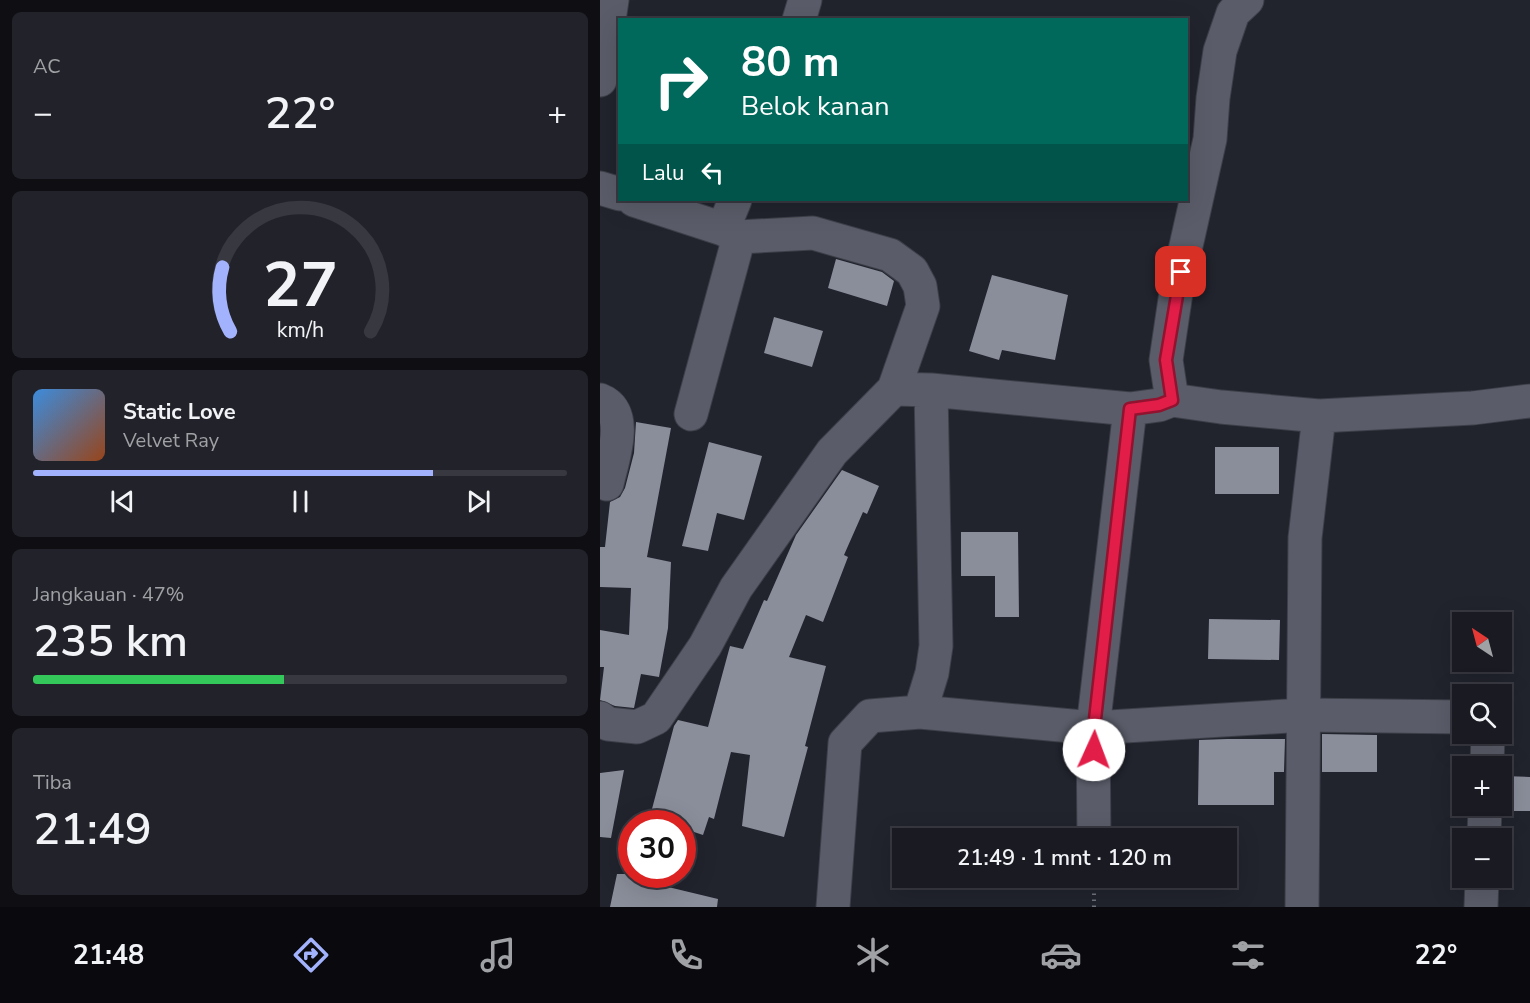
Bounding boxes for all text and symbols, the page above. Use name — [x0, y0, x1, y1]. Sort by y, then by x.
text: 80 m — [741, 34, 840, 91]
icon: right — [642, 42, 720, 120]
text: AC — [33, 53, 61, 80]
text: 22° — [265, 83, 335, 144]
text: Belok kanan — [741, 88, 890, 125]
text: − — [33, 91, 53, 136]
text: + — [547, 91, 567, 136]
icon: left — [696, 156, 729, 189]
text: Lalu — [642, 158, 684, 188]
text: 27 — [263, 243, 337, 328]
pin — [1155, 246, 1206, 297]
icon: arrive — [1164, 255, 1197, 288]
text: km/h — [276, 315, 324, 345]
text: Static Love — [123, 397, 236, 427]
text: Velvet Ray — [123, 427, 219, 454]
icon: previous — [106, 485, 139, 518]
icon: pause — [284, 485, 317, 518]
icon: next — [462, 485, 495, 518]
text: Jangkauan · 47% — [33, 581, 184, 608]
text: 235 km — [33, 611, 188, 672]
north arrow — [1452, 612, 1512, 672]
map controls — [1452, 612, 1512, 888]
button: search — [1452, 684, 1512, 744]
position arrow — [1062, 718, 1126, 782]
button: + — [1452, 756, 1512, 816]
text: Tiba — [33, 769, 72, 796]
text: 21:49 — [33, 799, 152, 860]
speed limit sign: 30 — [618, 810, 696, 888]
button: − — [1452, 828, 1512, 888]
text: 21:49 · 1 mnt · 120 m — [957, 843, 1172, 873]
icon: directions — [290, 934, 332, 976]
icon: music — [477, 934, 519, 976]
icon: phone — [665, 934, 707, 976]
icon: climate — [852, 934, 894, 976]
icon: car — [1040, 934, 1082, 976]
icon: filters — [1227, 934, 1269, 976]
text: 21:48 — [73, 937, 144, 974]
text: 22° — [1415, 937, 1457, 974]

